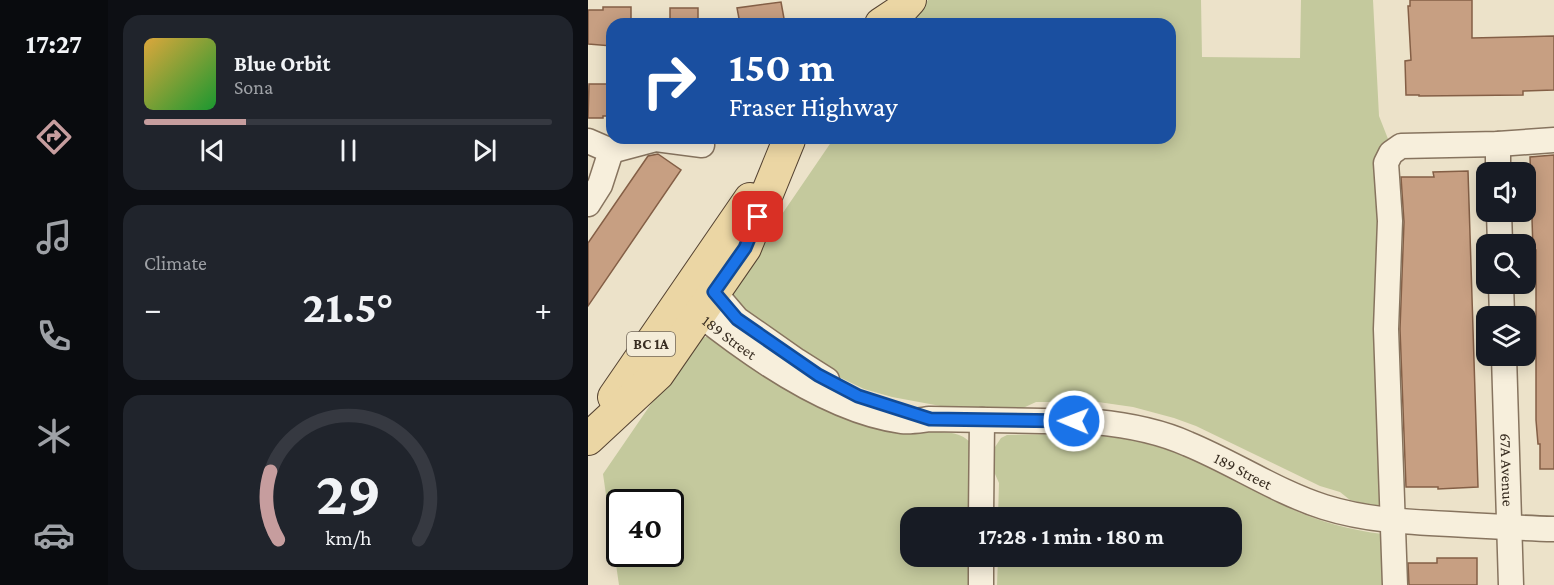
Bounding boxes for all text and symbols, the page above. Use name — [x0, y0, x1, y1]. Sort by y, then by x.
text: 17:27 — [26, 29, 82, 59]
icon: right — [630, 42, 708, 120]
text: 150 m — [729, 43, 834, 90]
text: Blue Orbit — [234, 51, 330, 76]
text: Sona — [234, 76, 273, 98]
text: Fraser Highway — [729, 92, 898, 122]
icon: directions — [33, 116, 75, 158]
icon: previous — [196, 134, 229, 167]
icon: pause — [332, 134, 365, 167]
icon: next — [468, 134, 501, 167]
map controls — [1476, 162, 1536, 366]
button: sound — [1476, 162, 1536, 222]
pin — [732, 191, 783, 242]
icon: arrive — [741, 200, 774, 233]
icon: music — [33, 216, 75, 258]
button: search — [1476, 234, 1536, 294]
text: Climate — [144, 252, 207, 274]
text: 21.5° — [303, 282, 393, 332]
text: − — [144, 290, 161, 327]
text: + — [535, 290, 552, 327]
button: layers — [1476, 306, 1536, 366]
street label: 189 Street — [699, 312, 760, 363]
icon: phone — [33, 315, 75, 357]
road number: BC 1A — [627, 332, 675, 356]
position arrow — [1042, 389, 1106, 453]
icon: climate — [33, 415, 75, 457]
street label: 67A Avenue — [1497, 433, 1517, 507]
street label: 189 Street — [1212, 449, 1275, 493]
text: 29 — [315, 458, 381, 527]
speed limit sign: 40 — [606, 489, 684, 567]
icon: car — [33, 514, 75, 556]
text: 17:28 · 1 min · 180 m — [978, 524, 1164, 549]
text: km/h — [325, 526, 372, 550]

